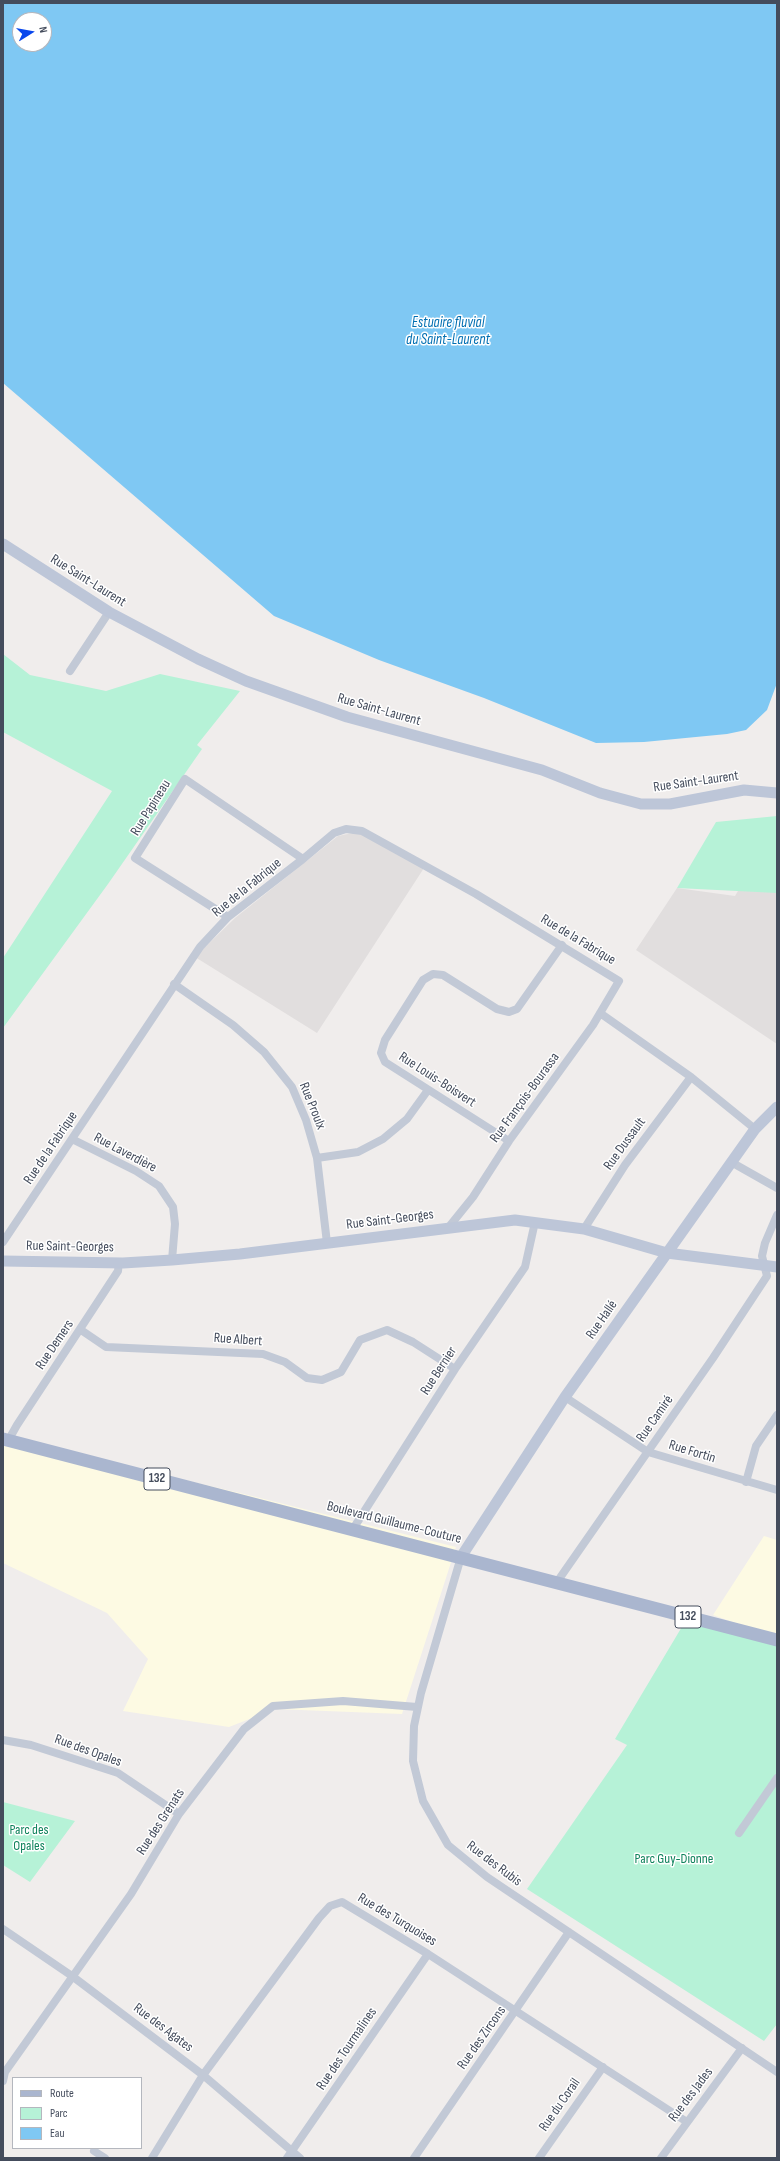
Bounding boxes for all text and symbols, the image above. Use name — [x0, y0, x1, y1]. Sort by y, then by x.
north arrow — [12, 12, 52, 52]
text: N — [36, 26, 50, 34]
water label: Estuaire fluvial du Saint-Laurent — [406, 314, 490, 349]
street label: Rue Saint-Laurent — [47, 551, 129, 611]
street label: Rue Saint-Laurent — [335, 690, 423, 730]
street label: Rue Saint-Laurent — [652, 768, 740, 796]
street label: Rue Papineau — [127, 777, 175, 839]
street label: Rue de la Fabrique — [209, 855, 285, 921]
street label: Rue de la Fabrique — [538, 911, 618, 969]
street label: Rue Louis-Boisvert — [395, 1049, 479, 1111]
street label: Rue François-Bourassa — [487, 1050, 563, 1146]
street label: Rue Proulx — [295, 1080, 329, 1132]
street label: Rue de la Fabrique — [20, 1108, 82, 1188]
street label: Rue Dussault — [600, 1114, 650, 1174]
street label: Rue Laverdière — [91, 1129, 159, 1177]
street label: Rue Saint-Georges — [345, 1206, 435, 1234]
street label: Rue Saint-Georges — [26, 1238, 114, 1256]
street label: Rue Hallé — [583, 1297, 621, 1343]
street label: Rue Demers — [32, 1317, 78, 1373]
street label: Rue Albert — [213, 1330, 263, 1350]
street label: Rue Bernier — [417, 1344, 461, 1398]
street label: Rue Camiré — [633, 1392, 677, 1446]
street label: Rue Fortin — [667, 1437, 717, 1467]
road number: 132 — [144, 1468, 170, 1490]
street label: Boulevard Guillaume-Couture — [325, 1498, 463, 1548]
road number: 132 — [675, 1606, 701, 1628]
street label: Rue des Opales — [52, 1731, 124, 1771]
street label: Rue des Grenats — [133, 1786, 189, 1858]
park label: Parc des Opales — [9, 1822, 49, 1854]
street label: Rue des Rubis — [463, 1838, 525, 1890]
park label: Parc Guy-Dionne — [635, 1851, 713, 1867]
street label: Rue des Turquoises — [355, 1890, 439, 1950]
street label: Rue des Agates — [130, 2000, 196, 2056]
street label: Rue des Zircons — [454, 2003, 510, 2073]
street label: Rue des Tourmalines — [313, 2005, 381, 2093]
street label: Rue des Jades — [665, 2065, 717, 2125]
street label: Rue du Corail — [536, 2075, 584, 2135]
legend — [12, 2077, 142, 2149]
text: Route — [50, 2086, 74, 2101]
text: Parc — [50, 2106, 68, 2121]
text: Eau — [50, 2126, 64, 2141]

